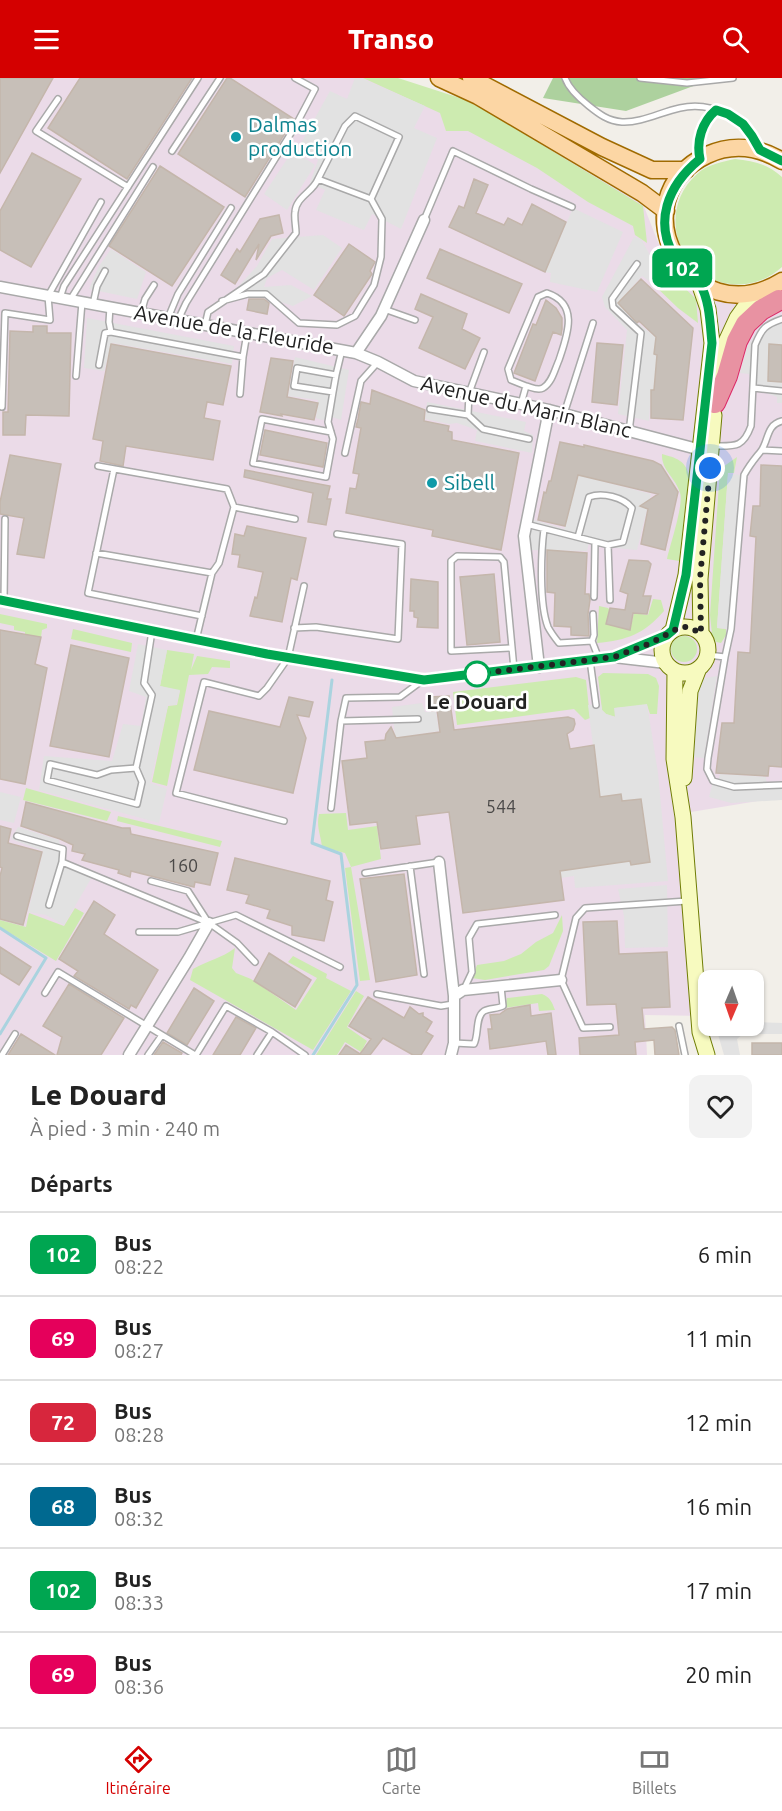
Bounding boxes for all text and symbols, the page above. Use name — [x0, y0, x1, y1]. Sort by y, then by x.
icon: menu — [30, 23, 63, 56]
icon: search — [719, 23, 752, 56]
text: Transo — [348, 24, 434, 54]
place label: Dalmas production — [248, 112, 352, 160]
marker: Dalmas production — [229, 130, 243, 144]
line badge: 102 — [648, 248, 716, 288]
text: 102 — [664, 256, 700, 280]
street label: Avenue de la Fleuride — [132, 300, 336, 358]
street label: Avenue du Marin Blanc — [419, 370, 634, 442]
your location — [695, 453, 725, 483]
place label: Sibell — [444, 470, 495, 494]
marker: Sibell — [425, 476, 439, 490]
marker: Le Douard — [464, 661, 490, 687]
place label: Le Douard — [426, 689, 528, 713]
house number: 544 — [486, 796, 516, 816]
house number: 160 — [168, 855, 198, 875]
north arrow — [698, 970, 764, 1036]
map controls — [698, 970, 764, 1036]
button: heart — [689, 1075, 752, 1138]
text: Le Douard — [30, 1079, 167, 1110]
text: À pied · 3 min · 240 m — [30, 1117, 220, 1140]
text: Départs — [30, 1171, 113, 1196]
text: Bus — [114, 1230, 152, 1255]
text: 102 — [45, 1242, 81, 1266]
text: 6 min — [698, 1242, 752, 1267]
text: 08:22 — [114, 1255, 164, 1278]
text: Bus — [114, 1314, 152, 1339]
text: 69 — [51, 1326, 75, 1350]
text: 11 min — [685, 1326, 752, 1351]
text: 08:27 — [114, 1339, 164, 1362]
text: Bus — [114, 1398, 152, 1423]
text: 72 — [51, 1410, 75, 1434]
text: 12 min — [685, 1410, 752, 1435]
text: 08:28 — [114, 1423, 164, 1446]
text: Bus — [114, 1482, 152, 1507]
text: 68 — [51, 1494, 75, 1518]
text: 16 min — [685, 1494, 752, 1519]
text: 08:32 — [114, 1507, 164, 1530]
text: Bus — [114, 1566, 152, 1591]
text: 102 — [45, 1578, 81, 1602]
text: 17 min — [685, 1578, 752, 1603]
text: 08:33 — [114, 1591, 164, 1614]
text: Bus — [114, 1650, 152, 1675]
text: 69 — [51, 1662, 75, 1686]
text: 20 min — [685, 1662, 752, 1687]
text: 08:36 — [114, 1675, 164, 1698]
tab: Itinéraire — [106, 1743, 171, 1797]
tab: Carte — [382, 1743, 421, 1797]
tab: Billets — [632, 1743, 676, 1797]

